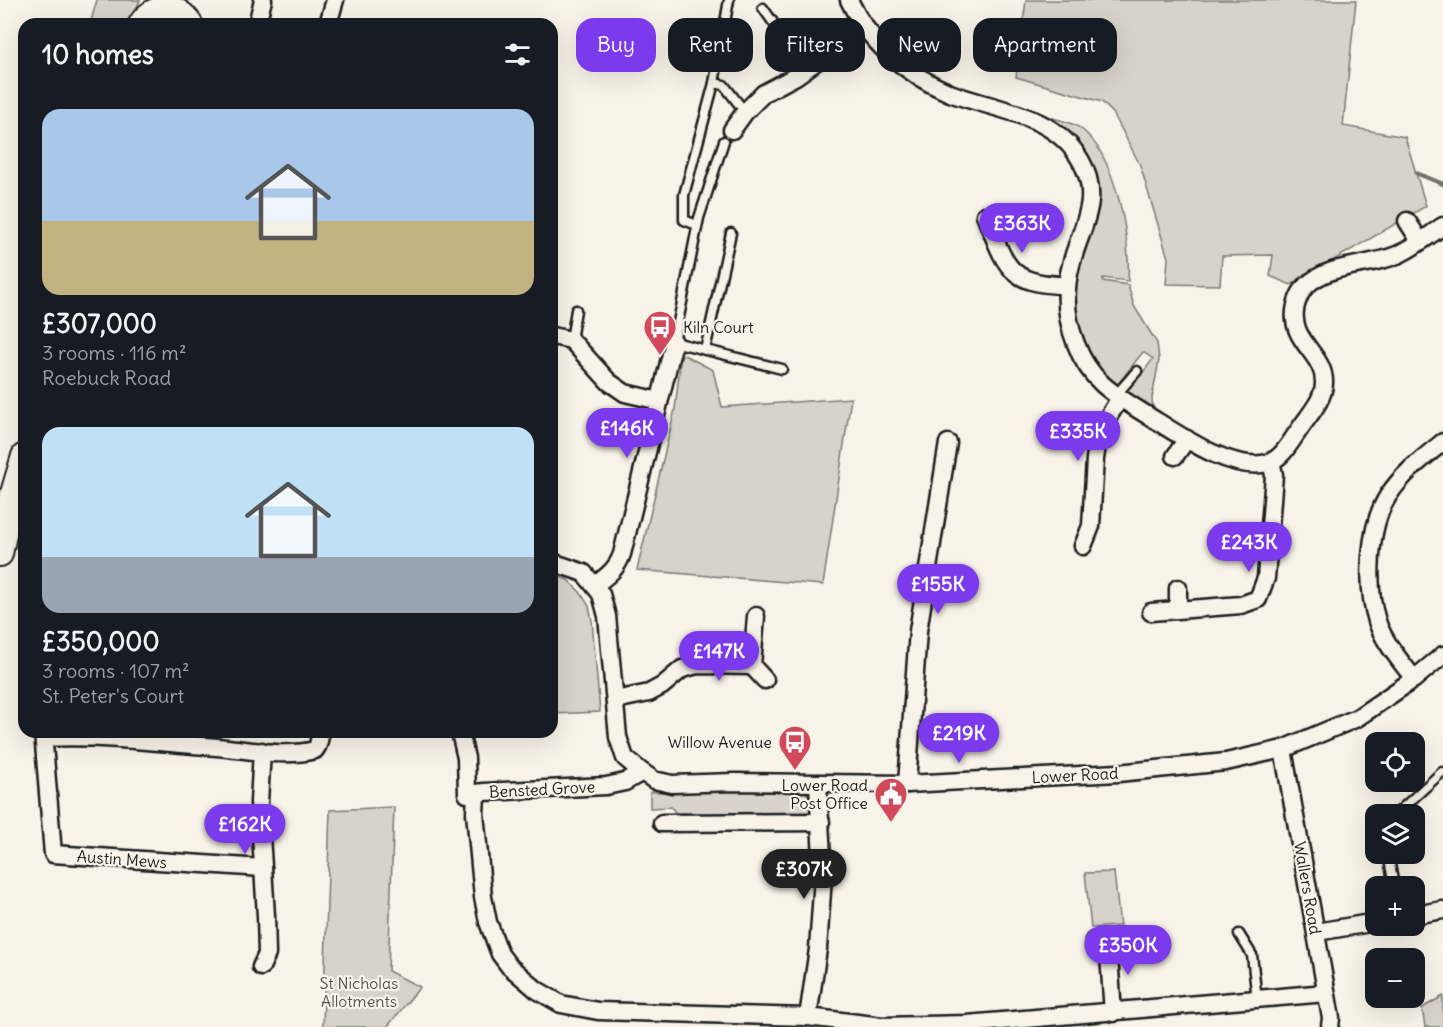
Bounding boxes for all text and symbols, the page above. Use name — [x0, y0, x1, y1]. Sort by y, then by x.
chip: Buy — [576, 18, 656, 72]
chip: Rent — [668, 18, 753, 72]
chip: Filters — [765, 18, 865, 72]
chip: New — [877, 18, 961, 72]
chip: Apartment — [973, 18, 1117, 72]
text: 10 homes — [42, 38, 154, 71]
icon: filters — [501, 38, 534, 71]
icon: home — [234, 148, 342, 256]
pin: £363K — [980, 203, 1064, 254]
text: £363K — [993, 210, 1051, 235]
text: £307,000 — [42, 307, 157, 340]
bus stop icon: Kiln Court — [642, 309, 678, 356]
place label: Kiln Court — [683, 317, 754, 337]
text: 3 rooms · 116 m² — [42, 340, 186, 365]
text: Roebuck Road — [42, 365, 171, 390]
pin: £146K — [585, 408, 669, 459]
pin: £335K — [1036, 411, 1120, 462]
text: £146K — [600, 415, 654, 440]
text: £335K — [1049, 418, 1107, 443]
icon: home — [234, 466, 342, 574]
pin: £243K — [1207, 522, 1291, 573]
text: £243K — [1221, 529, 1277, 554]
pin: £155K — [896, 564, 980, 615]
text: £155K — [911, 571, 965, 596]
text: £350,000 — [42, 625, 160, 658]
pin: £147K — [677, 631, 761, 682]
text: £147K — [693, 638, 745, 663]
text: 3 rooms · 107 m² — [42, 658, 190, 683]
text: St. Peter's Court — [42, 683, 184, 708]
pin: £219K — [917, 713, 1001, 764]
text: £219K — [932, 720, 986, 745]
bus stop icon: Willow Avenue — [777, 724, 813, 771]
place label: Willow Avenue — [668, 732, 772, 752]
map controls — [1365, 732, 1425, 1008]
button: locate — [1365, 732, 1425, 792]
street label: Lower Road — [1031, 763, 1119, 787]
place label: Lower Road Post Office — [781, 775, 868, 813]
street label: Bensted Grove — [489, 776, 595, 802]
public building icon: Lower Road Post Office — [873, 776, 909, 823]
pin: £162K — [203, 804, 287, 855]
button: layers — [1365, 804, 1425, 864]
text: £162K — [218, 811, 272, 836]
street label: Wallers Road — [1290, 840, 1326, 936]
street label: Austin Mews — [76, 846, 168, 872]
pin: £307K — [762, 849, 846, 900]
text: £307K — [775, 856, 833, 881]
button: + — [1365, 876, 1425, 936]
pin: £350K — [1086, 925, 1170, 976]
text: £350K — [1098, 932, 1158, 957]
button: − — [1365, 948, 1425, 1008]
park label: St Nicholas Allotments — [320, 973, 398, 1011]

